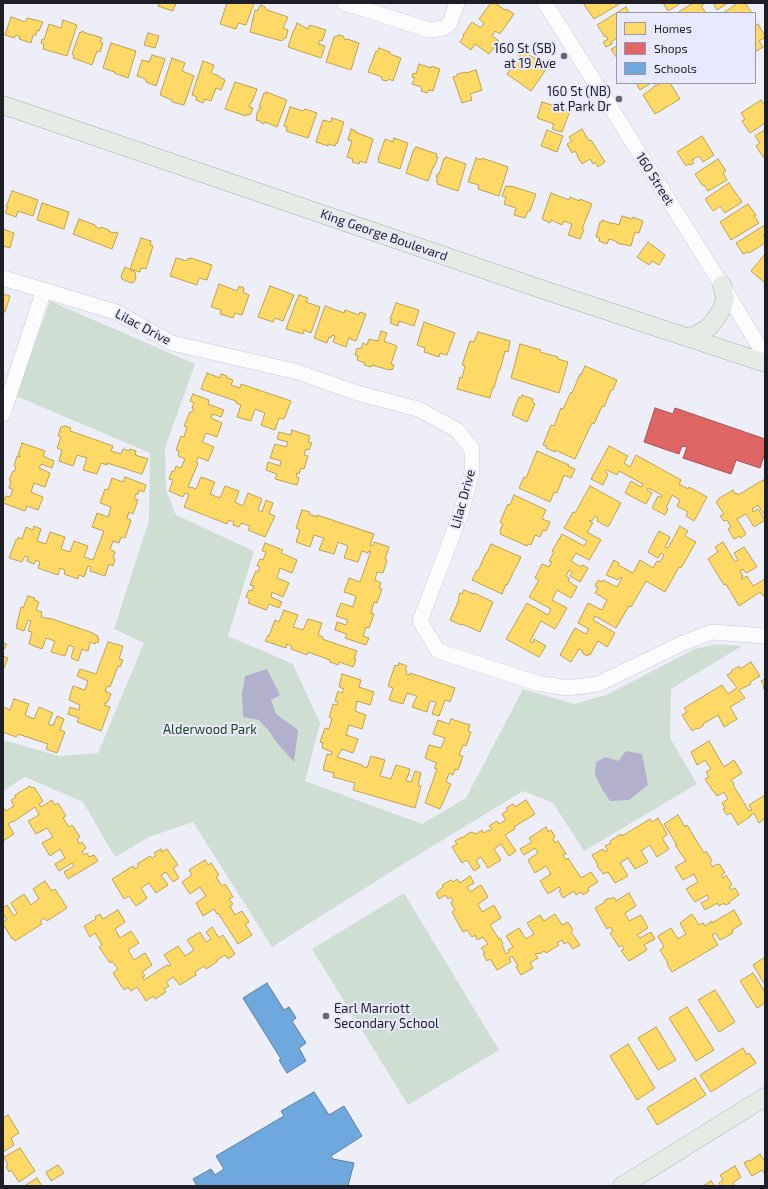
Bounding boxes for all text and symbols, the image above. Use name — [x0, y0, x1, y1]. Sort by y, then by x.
legend — [616, 12, 756, 84]
text: Homes — [654, 21, 692, 35]
place label: 160 St (SB) at 19 Ave — [494, 41, 556, 72]
text: Shops — [654, 41, 688, 55]
marker: 160 St (SB) at 19 Ave — [559, 51, 569, 61]
text: Schools — [654, 61, 697, 75]
place label: 160 St (NB) at Park Dr — [547, 84, 611, 115]
marker: 160 St (NB) at Park Dr — [614, 94, 624, 104]
street label: 160 Street — [633, 150, 677, 208]
street label: King George Boulevard — [318, 206, 450, 264]
street label: Lilac Drive — [112, 306, 174, 348]
street label: Lilac Drive — [448, 468, 478, 530]
park label: Alderwood Park — [163, 722, 257, 738]
place label: Earl Marriott Secondary School — [334, 1001, 439, 1032]
marker: Earl Marriott Secondary School — [321, 1011, 331, 1021]

